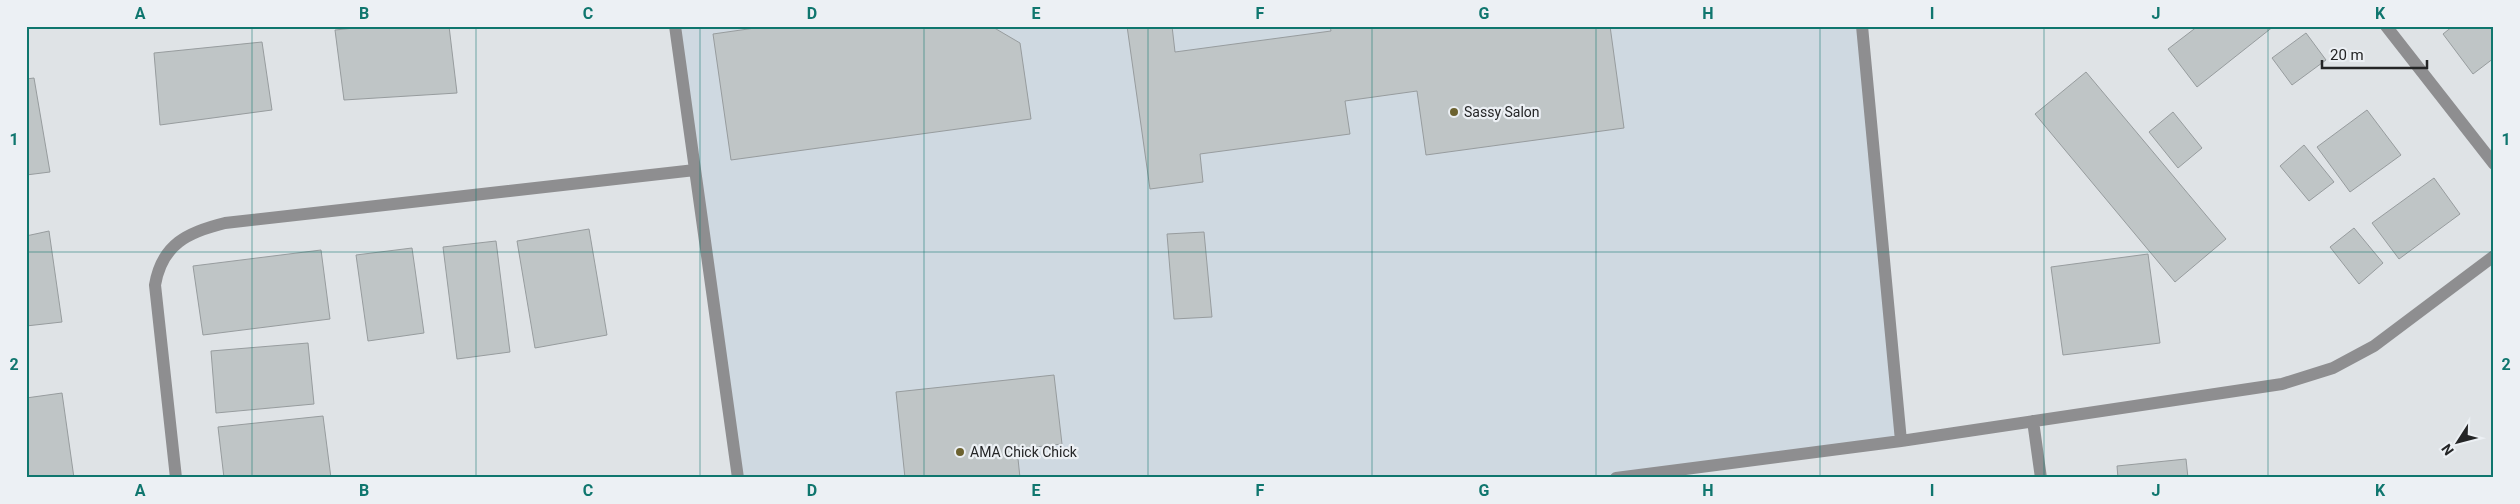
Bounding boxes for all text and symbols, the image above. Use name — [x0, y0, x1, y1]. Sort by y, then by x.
text: A — [135, 4, 146, 23]
text: B — [359, 4, 369, 23]
text: C — [583, 4, 593, 23]
text: D — [807, 4, 817, 23]
text: E — [1032, 4, 1041, 23]
text: F — [1256, 4, 1265, 23]
text: G — [1479, 4, 1490, 23]
text: H — [1702, 4, 1714, 23]
text: I — [1930, 4, 1934, 23]
text: J — [2152, 4, 2160, 23]
text: K — [2375, 4, 2386, 23]
scale bar — [2322, 38, 2428, 70]
text: 20 m — [2330, 46, 2364, 64]
place label: Sassy Salon — [1464, 104, 1540, 120]
marker: Sassy Salon — [1448, 106, 1460, 118]
text: 1 — [9, 130, 19, 149]
text: 1 — [2501, 130, 2511, 149]
text: 2 — [9, 355, 19, 374]
text: 2 — [2501, 355, 2511, 374]
north arrow — [2432, 416, 2482, 466]
text: N — [2438, 441, 2457, 458]
place label: AMA Chick Chick — [970, 444, 1078, 460]
marker: AMA Chick Chick — [954, 446, 966, 458]
text: A — [135, 481, 146, 500]
text: B — [359, 481, 369, 500]
text: C — [583, 481, 593, 500]
text: D — [807, 481, 817, 500]
text: E — [1032, 481, 1041, 500]
text: F — [1256, 481, 1265, 500]
text: G — [1479, 481, 1490, 500]
text: H — [1702, 481, 1714, 500]
text: I — [1930, 481, 1934, 500]
text: J — [2152, 481, 2160, 500]
text: K — [2375, 481, 2386, 500]

